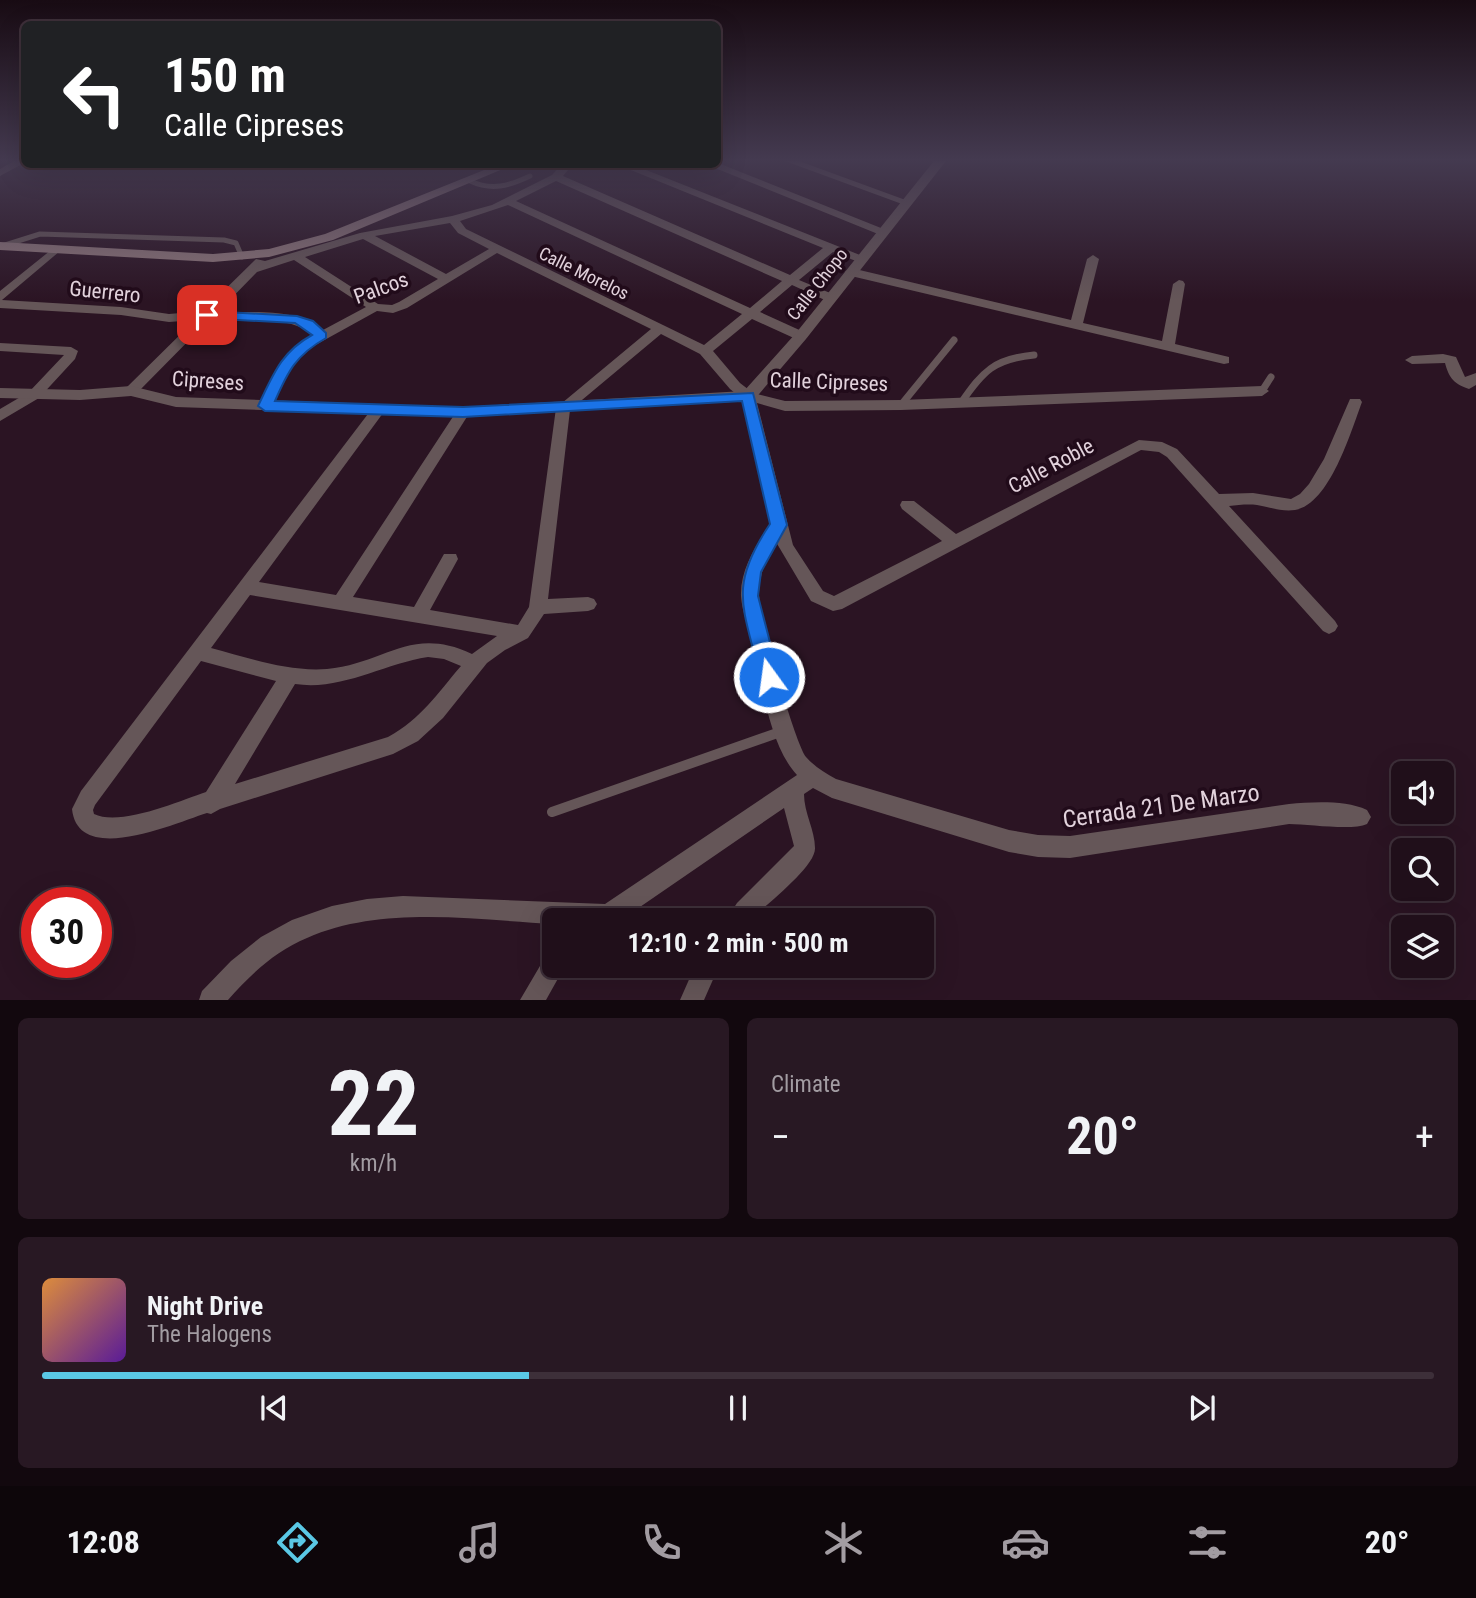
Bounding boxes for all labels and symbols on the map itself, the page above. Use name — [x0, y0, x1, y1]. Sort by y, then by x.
street label: Calle Morelos — [536, 242, 632, 304]
street label: Calle Chopo — [782, 244, 852, 324]
street label: Palcos — [350, 267, 412, 309]
street label: Guerrero — [68, 276, 142, 308]
pin — [177, 285, 237, 345]
street label: Cipreses — [171, 367, 245, 395]
street label: Calle Cipreses — [769, 368, 889, 396]
street label: Calle Roble — [1004, 434, 1098, 498]
position arrow — [732, 640, 806, 714]
street label: Cerrada 21 De Marzo — [1061, 778, 1261, 834]
speed limit sign: 30 — [21, 887, 112, 978]

